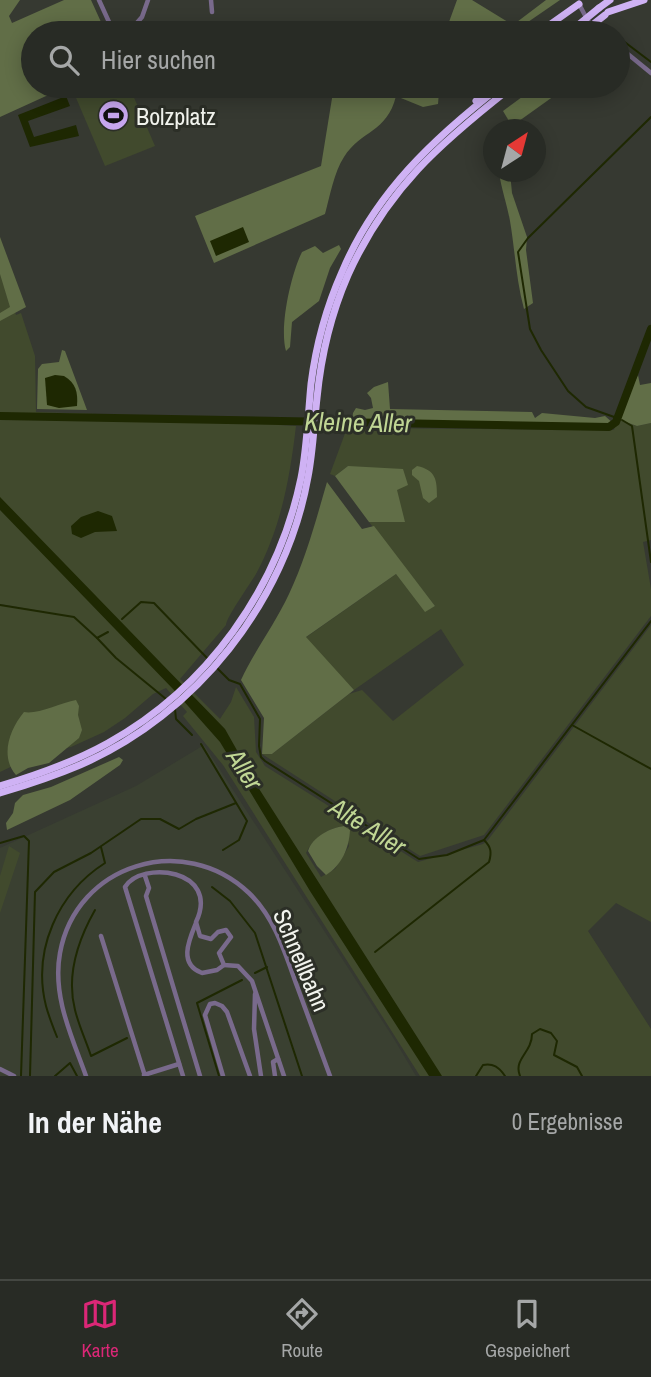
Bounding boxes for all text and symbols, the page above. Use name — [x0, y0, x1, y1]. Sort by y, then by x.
search box — [21, 21, 630, 98]
icon: search — [45, 41, 83, 79]
text: Hier suchen — [101, 42, 216, 77]
sports icon: Bolzplatz — [96, 99, 130, 133]
place label: Bolzplatz — [136, 100, 216, 132]
north arrow — [483, 119, 546, 182]
water label: Kleine Aller — [304, 404, 413, 440]
water label: Aller — [218, 741, 272, 797]
water label: Alte Aller — [322, 788, 414, 864]
street label: Schnellbahn — [266, 904, 338, 1016]
text: In der Nähe — [28, 1102, 162, 1142]
text: 0 Ergebnisse — [512, 1106, 623, 1137]
tab: Karte — [81, 1295, 119, 1363]
tab: Route — [281, 1295, 323, 1363]
tab: Gespeichert — [485, 1295, 570, 1363]

